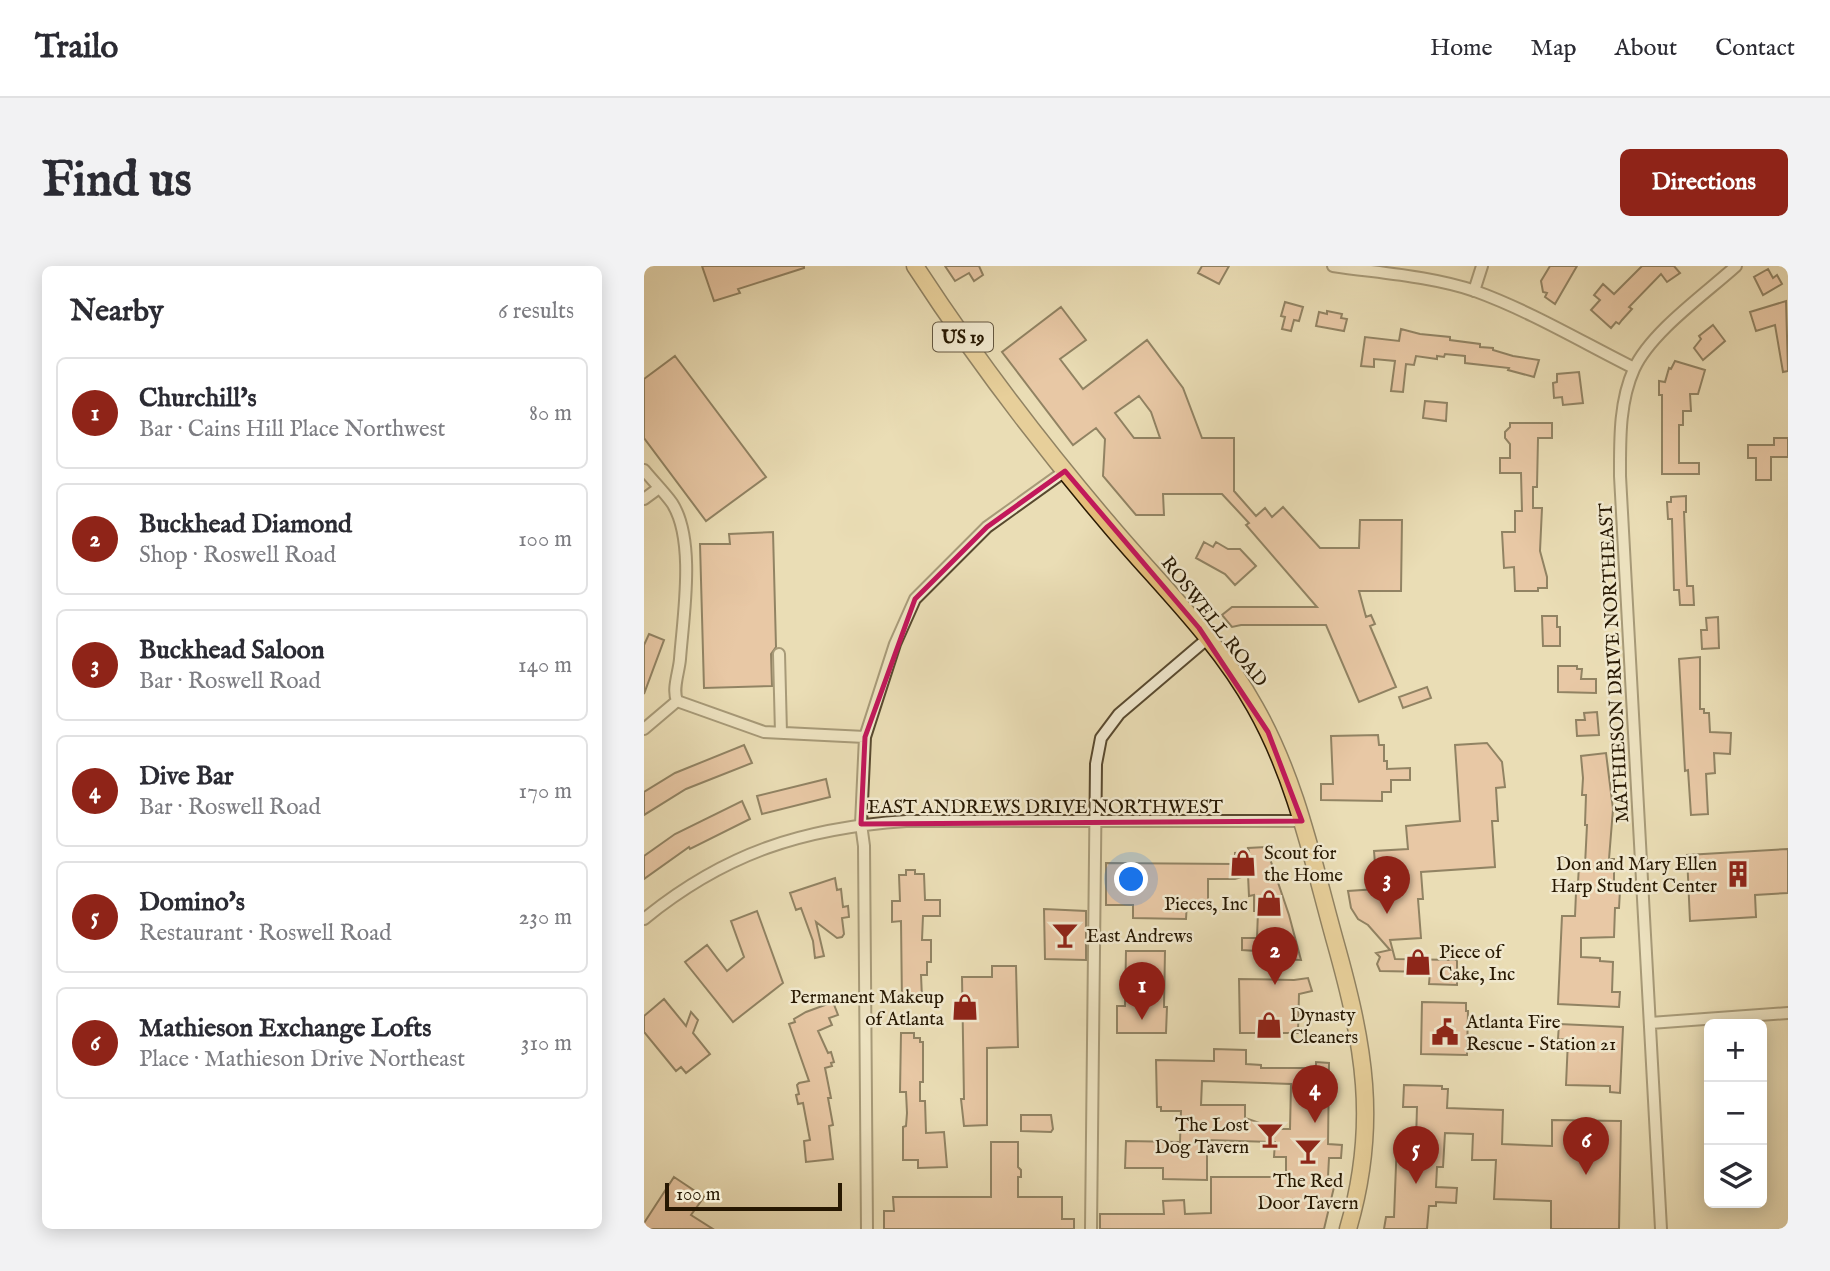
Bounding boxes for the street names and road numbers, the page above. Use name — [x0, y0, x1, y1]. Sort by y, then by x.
road number: US 19 — [933, 322, 993, 352]
street label: MATHIESON DRIVE NORTHEAST — [1595, 502, 1635, 823]
street label: ROSWELL ROAD — [1155, 552, 1272, 692]
street label: EAST ANDREWS DRIVE NORTHWEST — [867, 796, 1223, 820]

